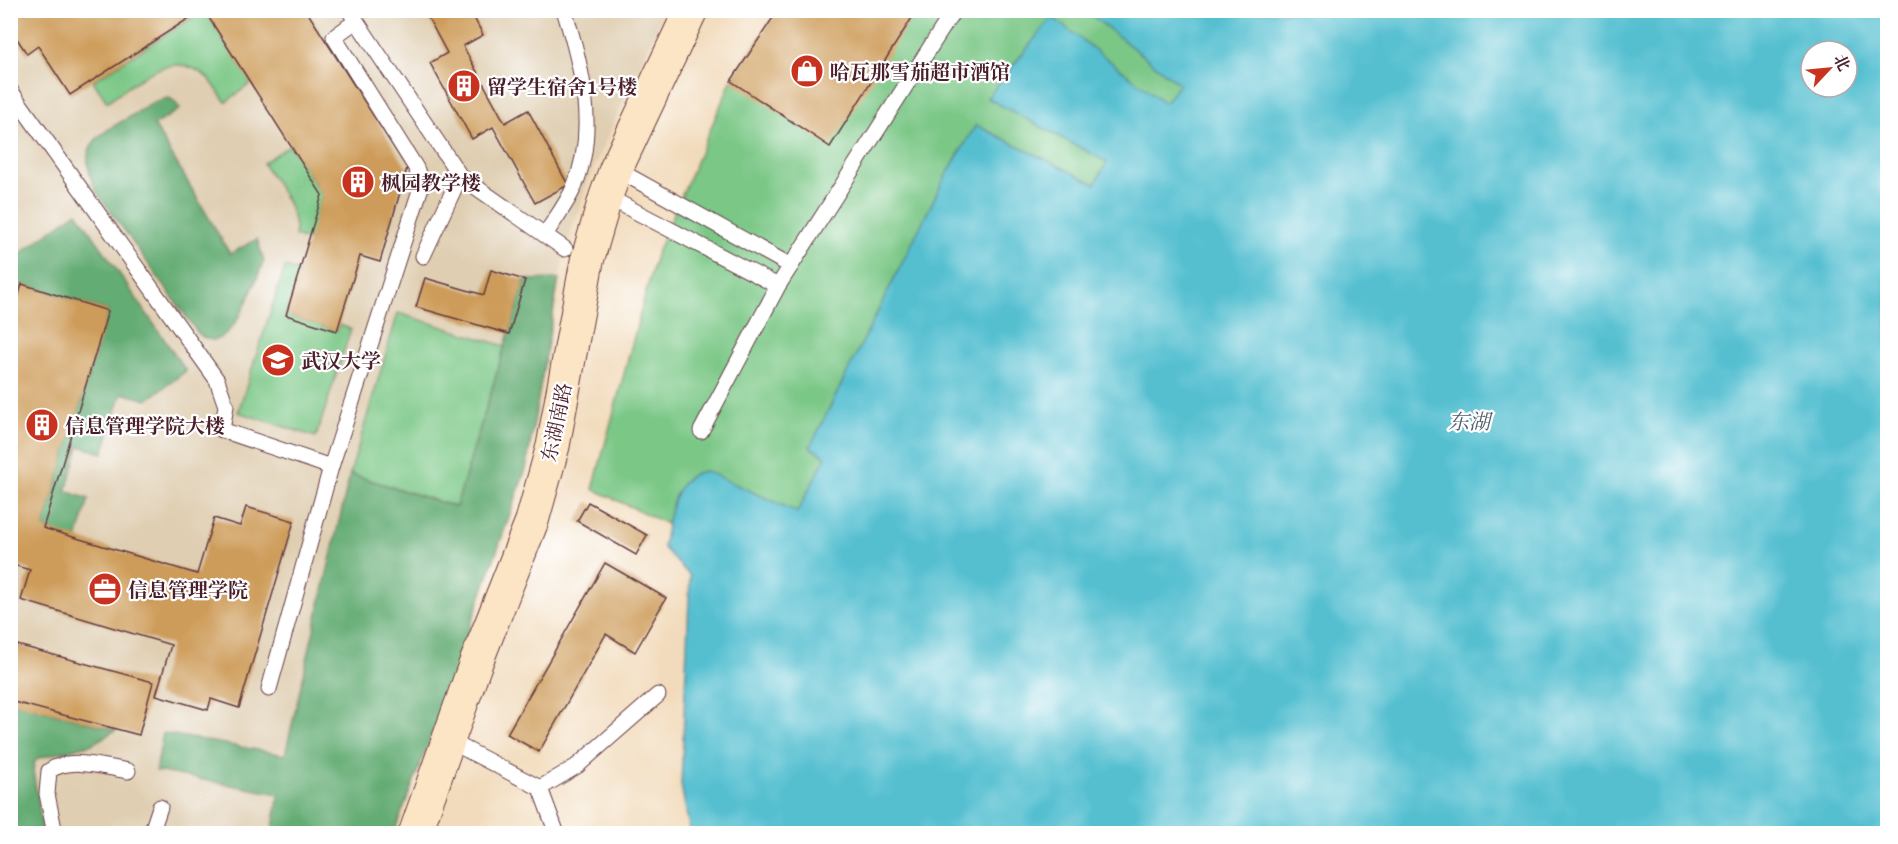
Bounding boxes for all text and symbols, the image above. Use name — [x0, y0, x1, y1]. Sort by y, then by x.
north arrow — [1799, 39, 1859, 99]
text: 北 — [1828, 50, 1857, 75]
shop icon: 哈瓦那雪茄超市酒馆 — [789, 53, 825, 89]
place label: 哈瓦那雪茄超市酒馆 — [830, 57, 1010, 86]
building icon: 留学生宿舍1号楼 — [446, 68, 482, 104]
place label: 留学生宿舍1号楼 — [487, 72, 637, 101]
building icon: 枫园教学楼 — [340, 164, 376, 200]
place label: 枫园教学楼 — [381, 168, 481, 197]
school or university icon: 武汉大学 — [260, 342, 296, 378]
place label: 武汉大学 — [301, 346, 381, 375]
street label: 东湖南路 — [534, 380, 578, 464]
water label: 东湖 — [1448, 406, 1494, 437]
building icon: 信息管理学院大楼 — [24, 407, 60, 443]
place label: 信息管理学院大楼 — [65, 411, 225, 440]
office icon: 信息管理学院 — [87, 571, 123, 607]
place label: 信息管理学院 — [128, 575, 248, 604]

